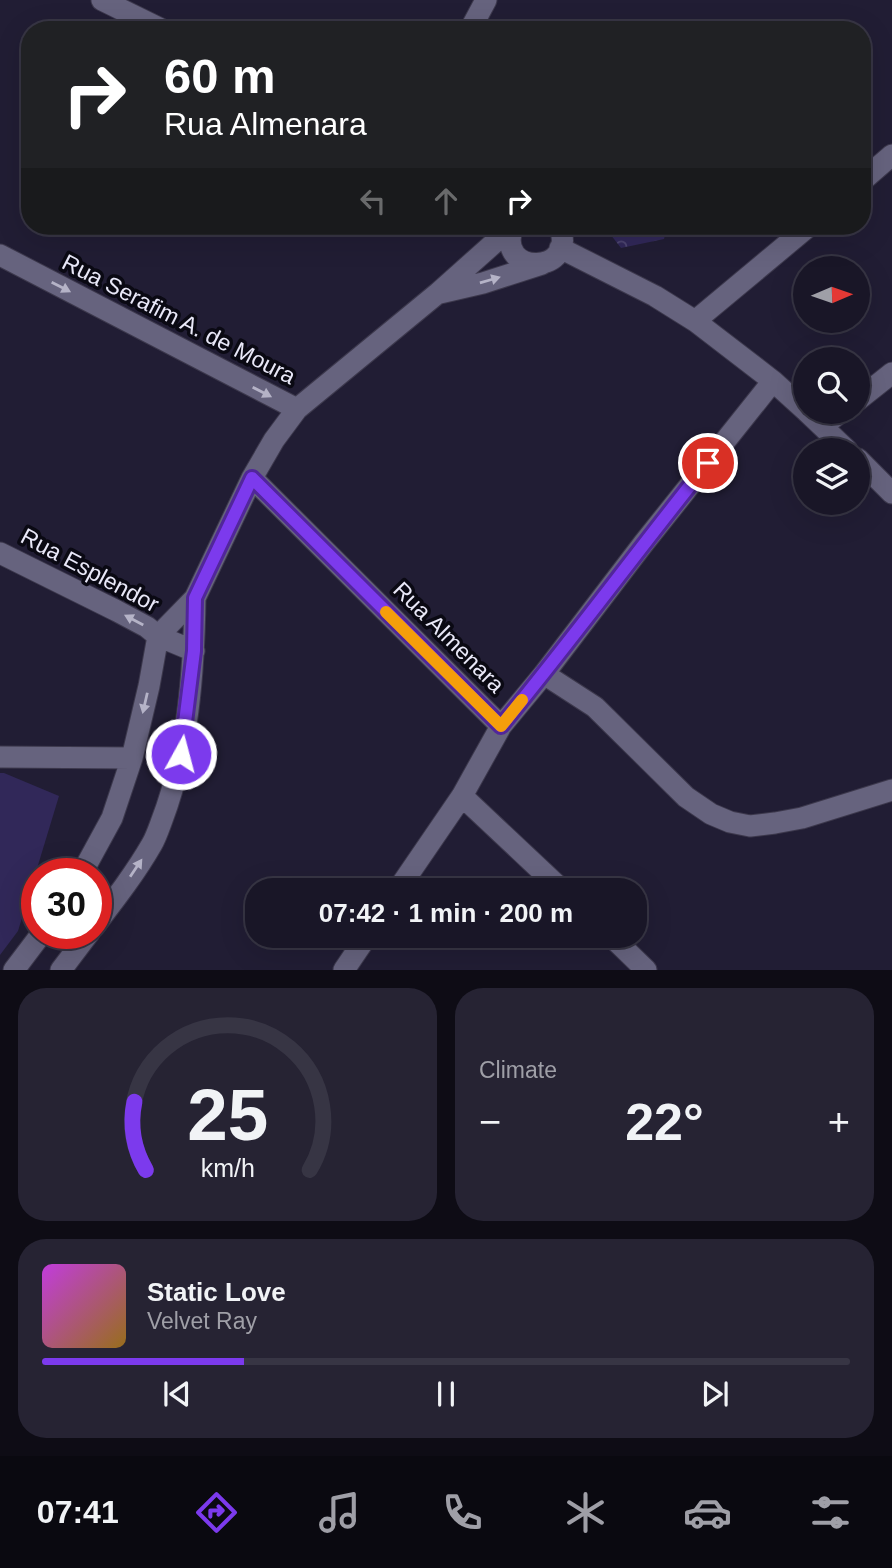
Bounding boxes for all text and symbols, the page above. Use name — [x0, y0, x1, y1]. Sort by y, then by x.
icon: right — [49, 49, 140, 140]
text: 60 m — [164, 49, 276, 103]
text: Rua Almenara — [164, 106, 367, 142]
icon: left — [354, 182, 392, 220]
icon: ahead — [427, 182, 465, 220]
icon: right — [500, 182, 538, 220]
street label: Rua Serafim A. de Moura — [58, 249, 300, 389]
north arrow — [793, 256, 870, 332]
map controls — [793, 256, 870, 515]
one-way arrow — [480, 275, 501, 285]
one-way arrow — [51, 280, 71, 292]
button: search — [793, 347, 870, 424]
one-way arrow — [252, 386, 272, 397]
pin — [678, 433, 738, 493]
button: layers — [793, 438, 870, 515]
icon: arrive — [689, 444, 727, 482]
street label: Rua Esplendor — [17, 523, 164, 617]
street label: Rua Almenara — [388, 576, 510, 698]
one-way arrow — [124, 614, 144, 626]
one-way arrow — [140, 692, 151, 714]
position arrow — [144, 717, 218, 791]
speed limit sign: 30 — [21, 858, 112, 949]
one-way arrow — [129, 859, 143, 877]
text: 07:42 · 1 min · 200 m — [319, 898, 573, 928]
text: Climate — [479, 1057, 557, 1083]
text: 25 — [187, 1075, 268, 1156]
text: 22° — [625, 1093, 704, 1151]
text: − — [479, 1101, 501, 1143]
text: + — [828, 1101, 850, 1143]
text: km/h — [200, 1154, 255, 1182]
text: Static Love — [147, 1277, 286, 1307]
text: Velvet Ray — [147, 1308, 257, 1334]
icon: previous — [158, 1375, 196, 1413]
icon: pause — [427, 1375, 465, 1413]
icon: next — [696, 1375, 734, 1413]
icon: directions — [192, 1488, 241, 1537]
icon: music — [315, 1488, 364, 1537]
icon: phone — [438, 1488, 487, 1537]
icon: climate — [561, 1488, 610, 1537]
icon: car — [683, 1488, 732, 1537]
icon: filters — [806, 1488, 855, 1537]
text: 07:41 — [37, 1494, 119, 1530]

